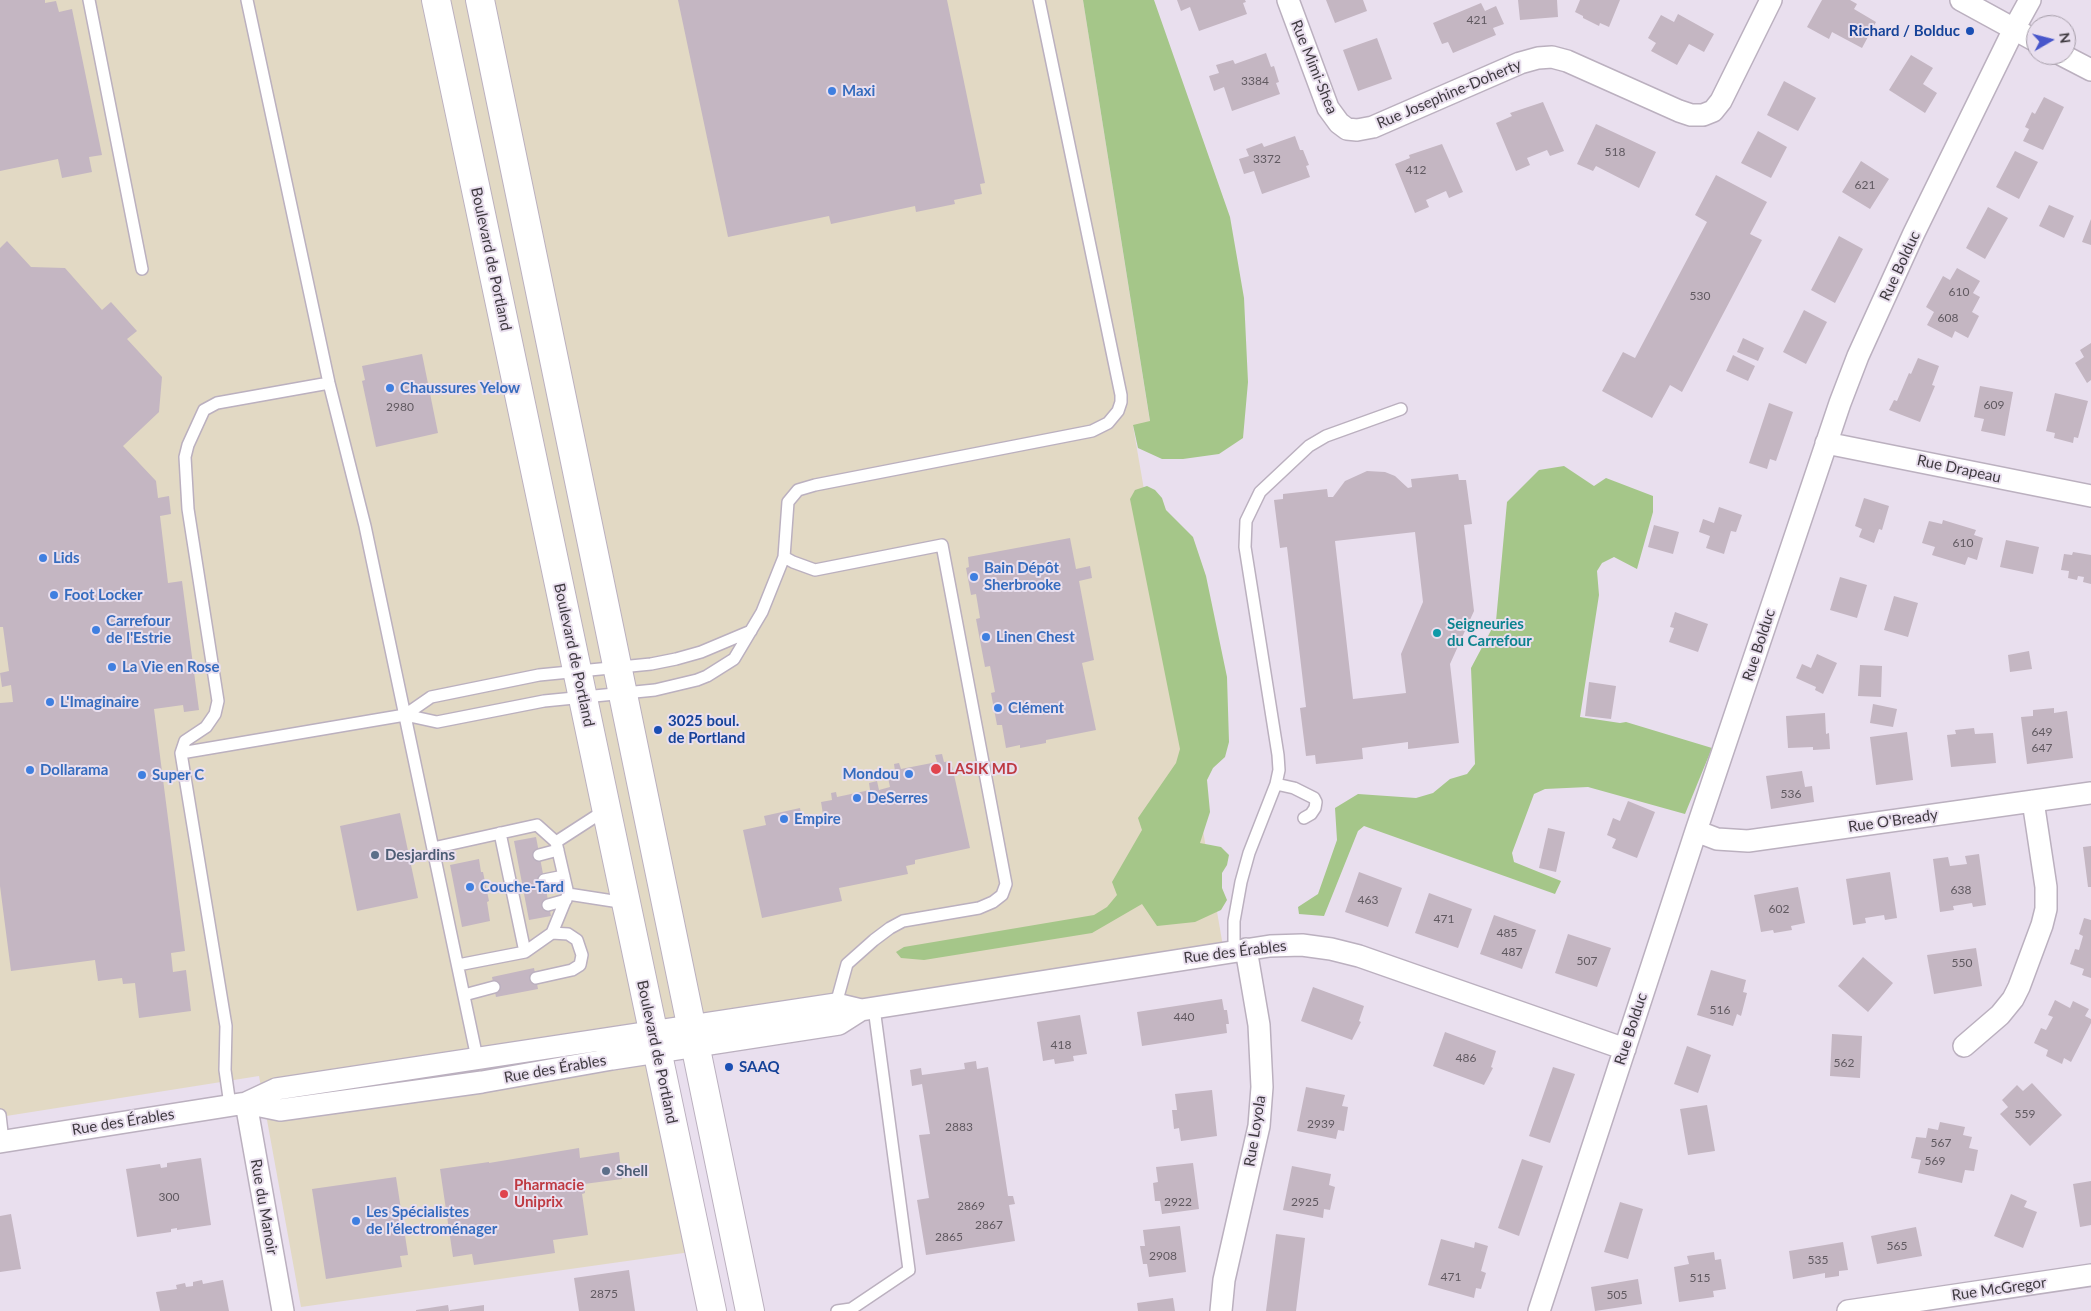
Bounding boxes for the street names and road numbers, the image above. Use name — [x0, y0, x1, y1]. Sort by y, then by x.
street label: Rue Mimi-Shea — [1287, 17, 1341, 117]
street label: Rue Josephine-Doherty — [1374, 55, 1524, 133]
street label: Boulevard de Portland — [467, 186, 515, 332]
street label: Rue Bolduc — [1876, 228, 1924, 304]
street label: Rue Drapeau — [1915, 451, 2003, 487]
street label: Boulevard de Portland — [550, 582, 598, 728]
street label: Rue Bolduc — [1739, 607, 1779, 683]
street label: Rue O'Bready — [1847, 806, 1939, 836]
street label: Rue des Érables — [1183, 937, 1287, 967]
street label: Boulevard de Portland — [633, 979, 681, 1125]
street label: Rue Bolduc — [1611, 991, 1651, 1067]
street label: Rue des Érables — [502, 1051, 608, 1087]
street label: Rue Loyola — [1241, 1094, 1269, 1168]
street label: Rue des Érables — [70, 1105, 176, 1139]
street label: Rue du Manoir — [247, 1158, 281, 1256]
street label: Rue McGregor — [1950, 1273, 2048, 1305]

